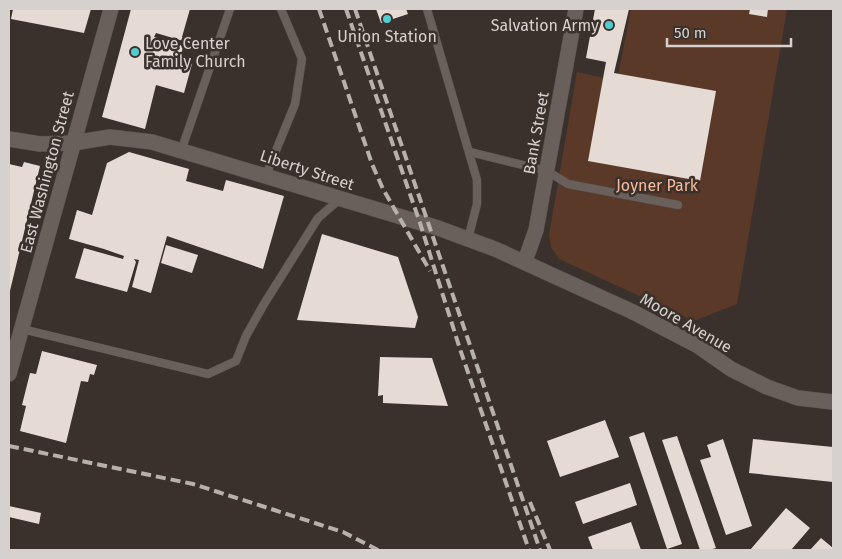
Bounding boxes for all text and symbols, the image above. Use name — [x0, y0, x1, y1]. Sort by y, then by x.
marker: Union Station — [381, 13, 393, 25]
scale bar — [667, 15, 791, 47]
place label: Salvation Army — [491, 16, 599, 35]
marker: Salvation Army — [603, 19, 615, 31]
text: 50 m — [674, 24, 707, 42]
place label: Union Station — [337, 27, 437, 46]
place label: Love Center Family Church — [145, 34, 246, 71]
marker: Love Center Family Church — [129, 46, 141, 58]
street label: East Washington Street — [16, 89, 78, 255]
street label: Bank Street — [519, 90, 553, 176]
street label: Liberty Street — [257, 146, 357, 194]
park label: Joyner Park — [616, 176, 699, 195]
street label: Moore Avenue — [637, 289, 735, 357]

